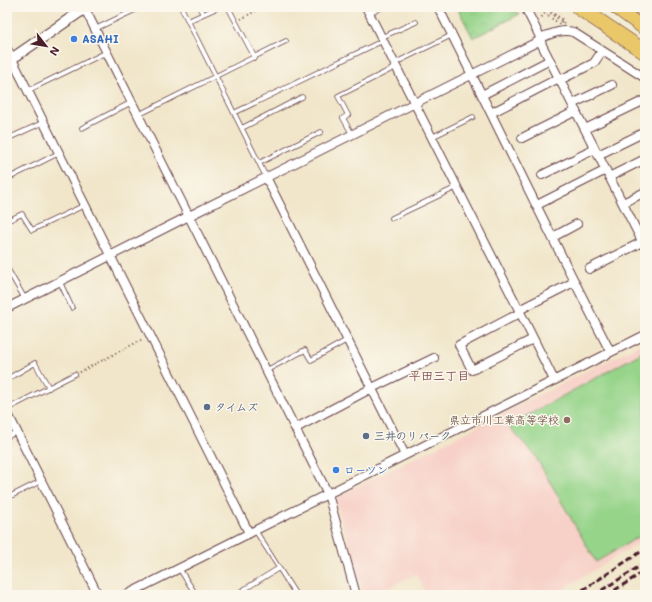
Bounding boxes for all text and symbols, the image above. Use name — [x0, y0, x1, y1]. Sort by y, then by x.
north arrow — [26, 26, 66, 66]
place label: ASAHI — [82, 31, 119, 46]
marker: ASAHI — [69, 34, 79, 44]
text: N — [46, 44, 64, 59]
district label: 平田三丁目 — [409, 367, 469, 383]
place label: タイムズ — [215, 399, 258, 414]
marker: タイムズ — [202, 402, 212, 412]
place label: 県立市川工業高等学校 — [449, 412, 559, 427]
marker: 県立市川工業高等学校 — [562, 415, 572, 425]
place label: 三井のリパーク — [374, 428, 451, 443]
marker: 三井のリパーク — [361, 431, 371, 441]
place label: ローソン — [344, 462, 388, 477]
marker: ローソン — [331, 465, 341, 475]

